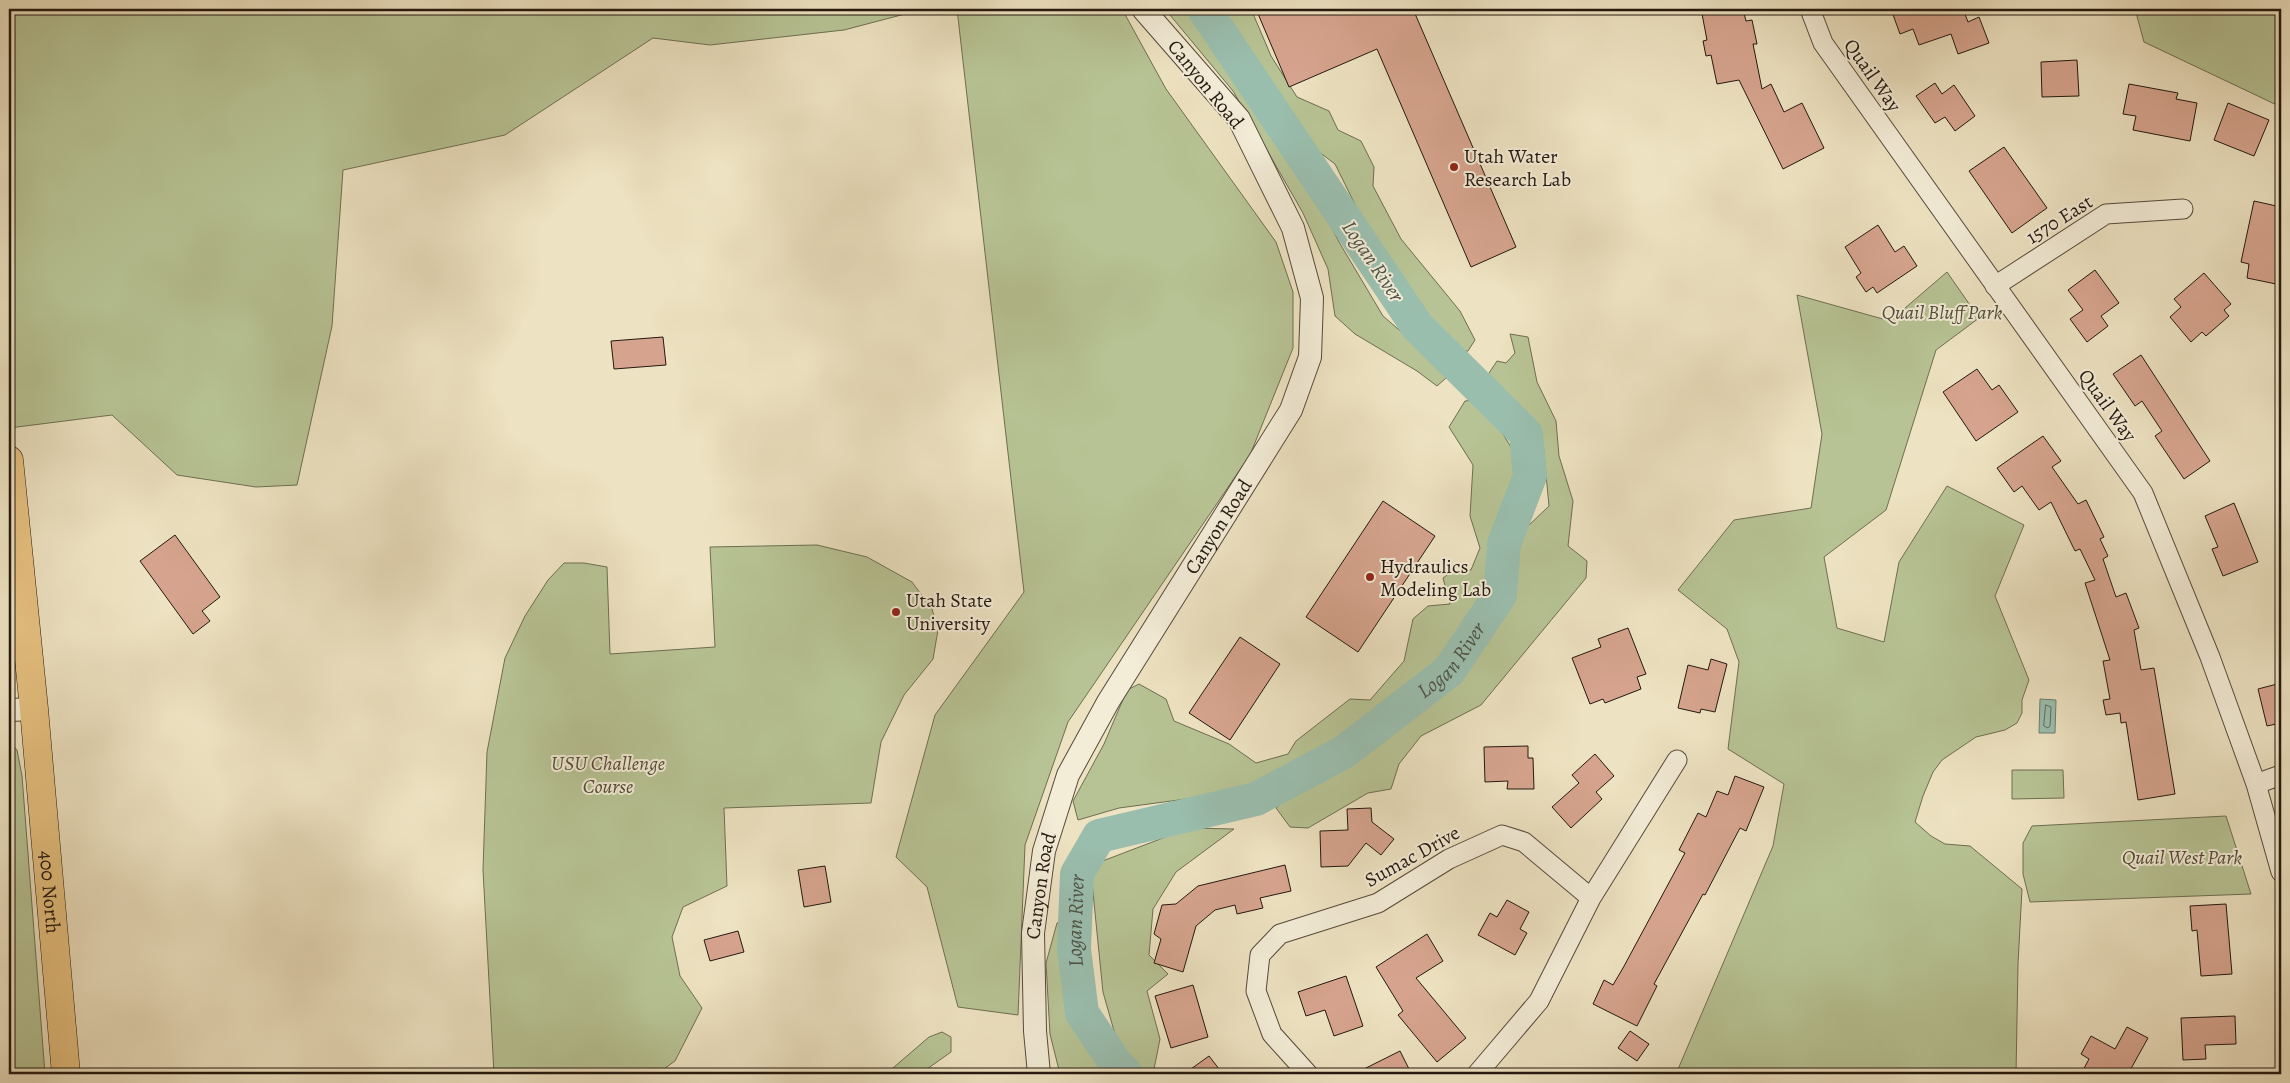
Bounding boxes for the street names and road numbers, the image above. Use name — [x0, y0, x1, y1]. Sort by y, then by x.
street label: Quail Way — [1838, 33, 1908, 118]
street label: Canyon Road — [1161, 34, 1250, 135]
street label: 1570 East — [2021, 188, 2098, 250]
street label: Quail Way — [2072, 364, 2144, 448]
street label: Canyon Road — [1178, 474, 1259, 580]
street label: Sumac Drive — [1360, 819, 1465, 894]
street label: Canyon Road — [1019, 829, 1063, 941]
street label: 400 North — [32, 849, 67, 935]

